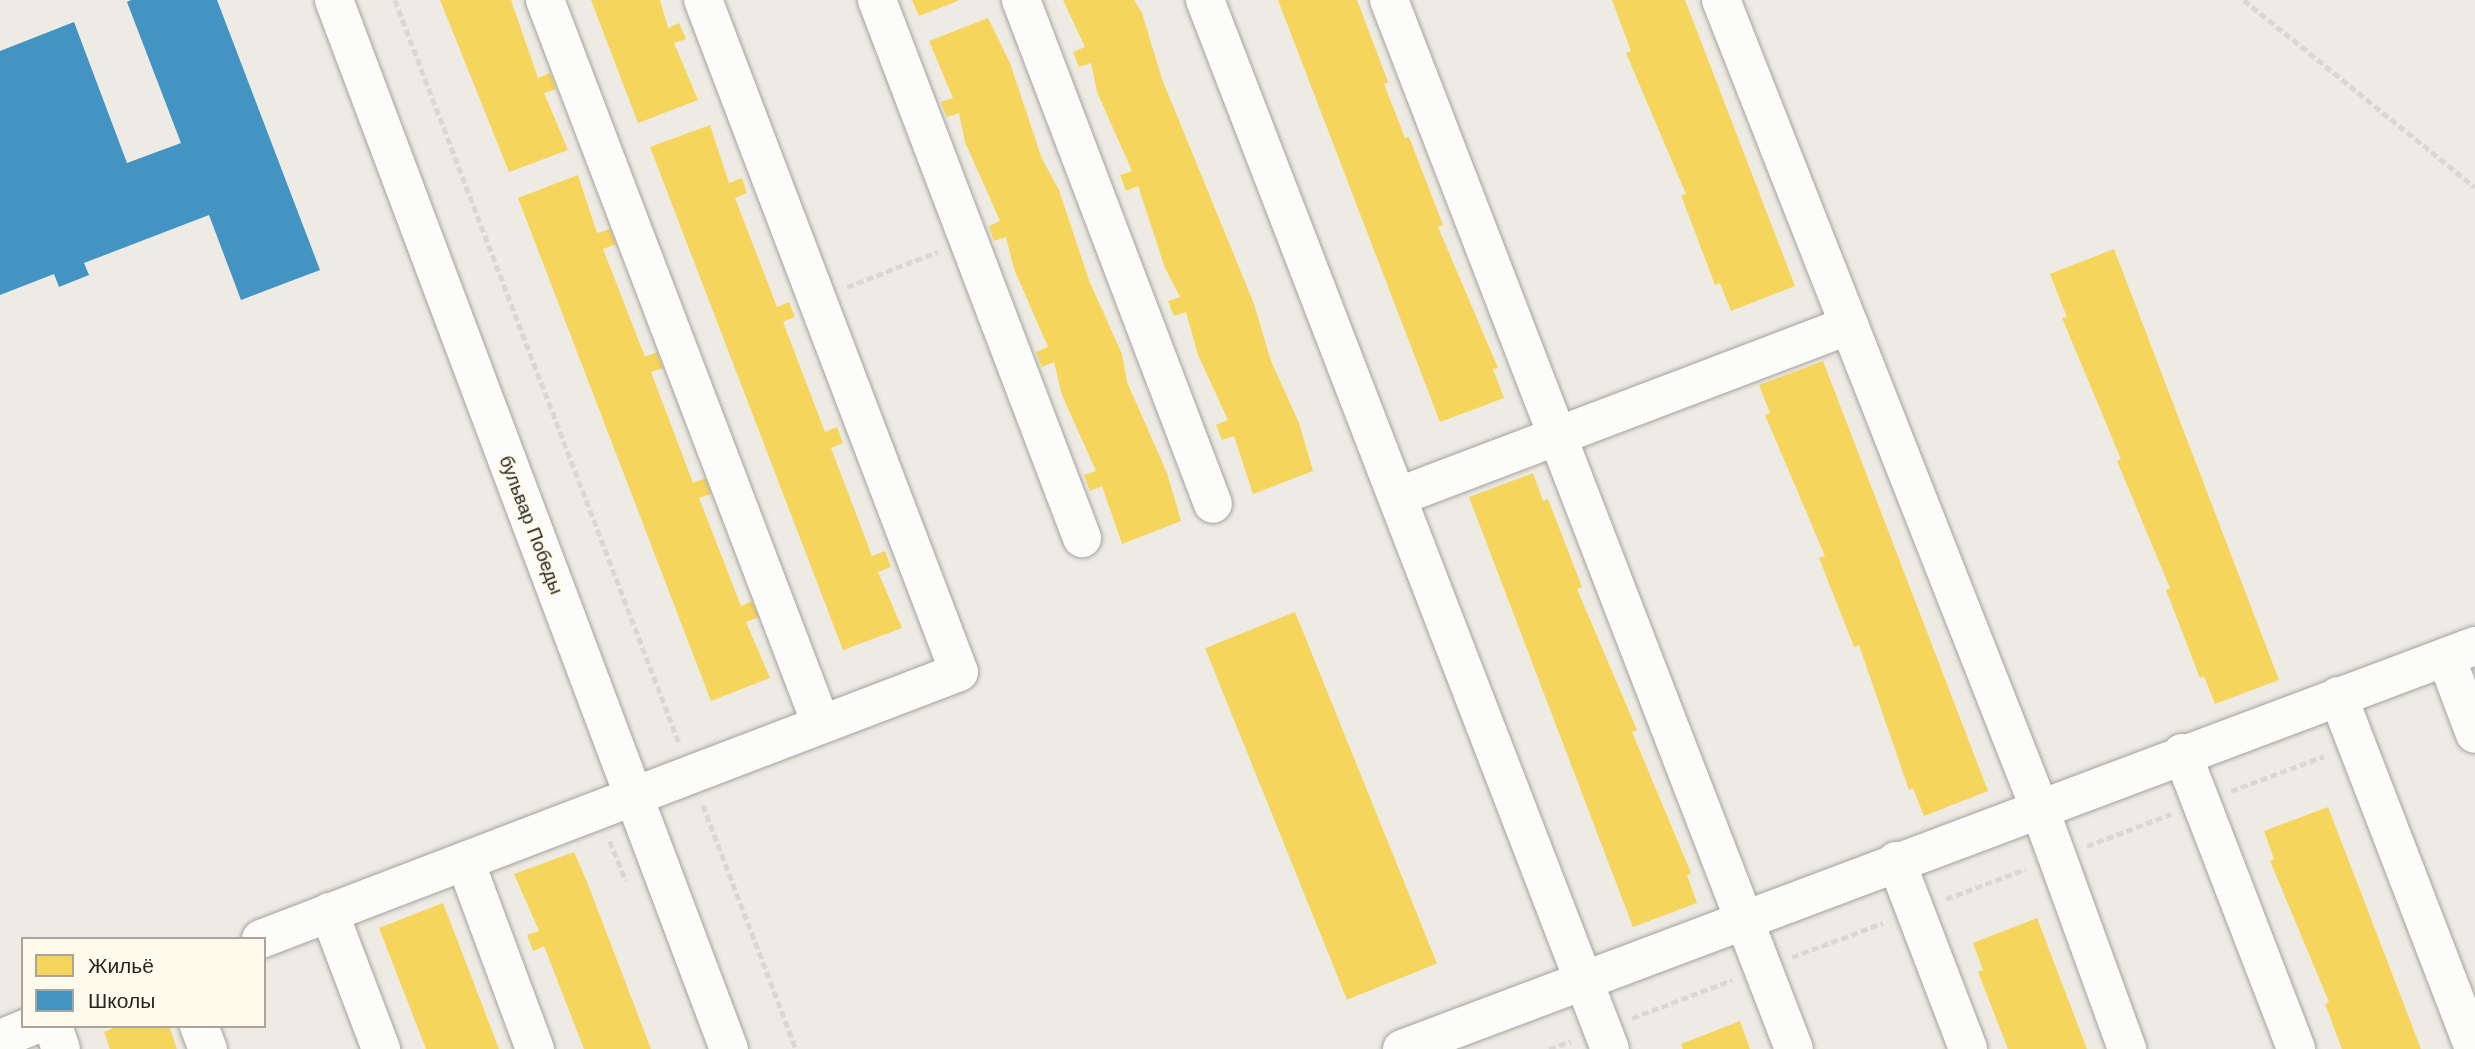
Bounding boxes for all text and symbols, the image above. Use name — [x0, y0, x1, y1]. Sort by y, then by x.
street label: бульвар Победы — [494, 452, 568, 598]
legend — [21, 937, 266, 1028]
text: Жильё — [88, 954, 154, 977]
text: Школы — [88, 989, 155, 1012]

